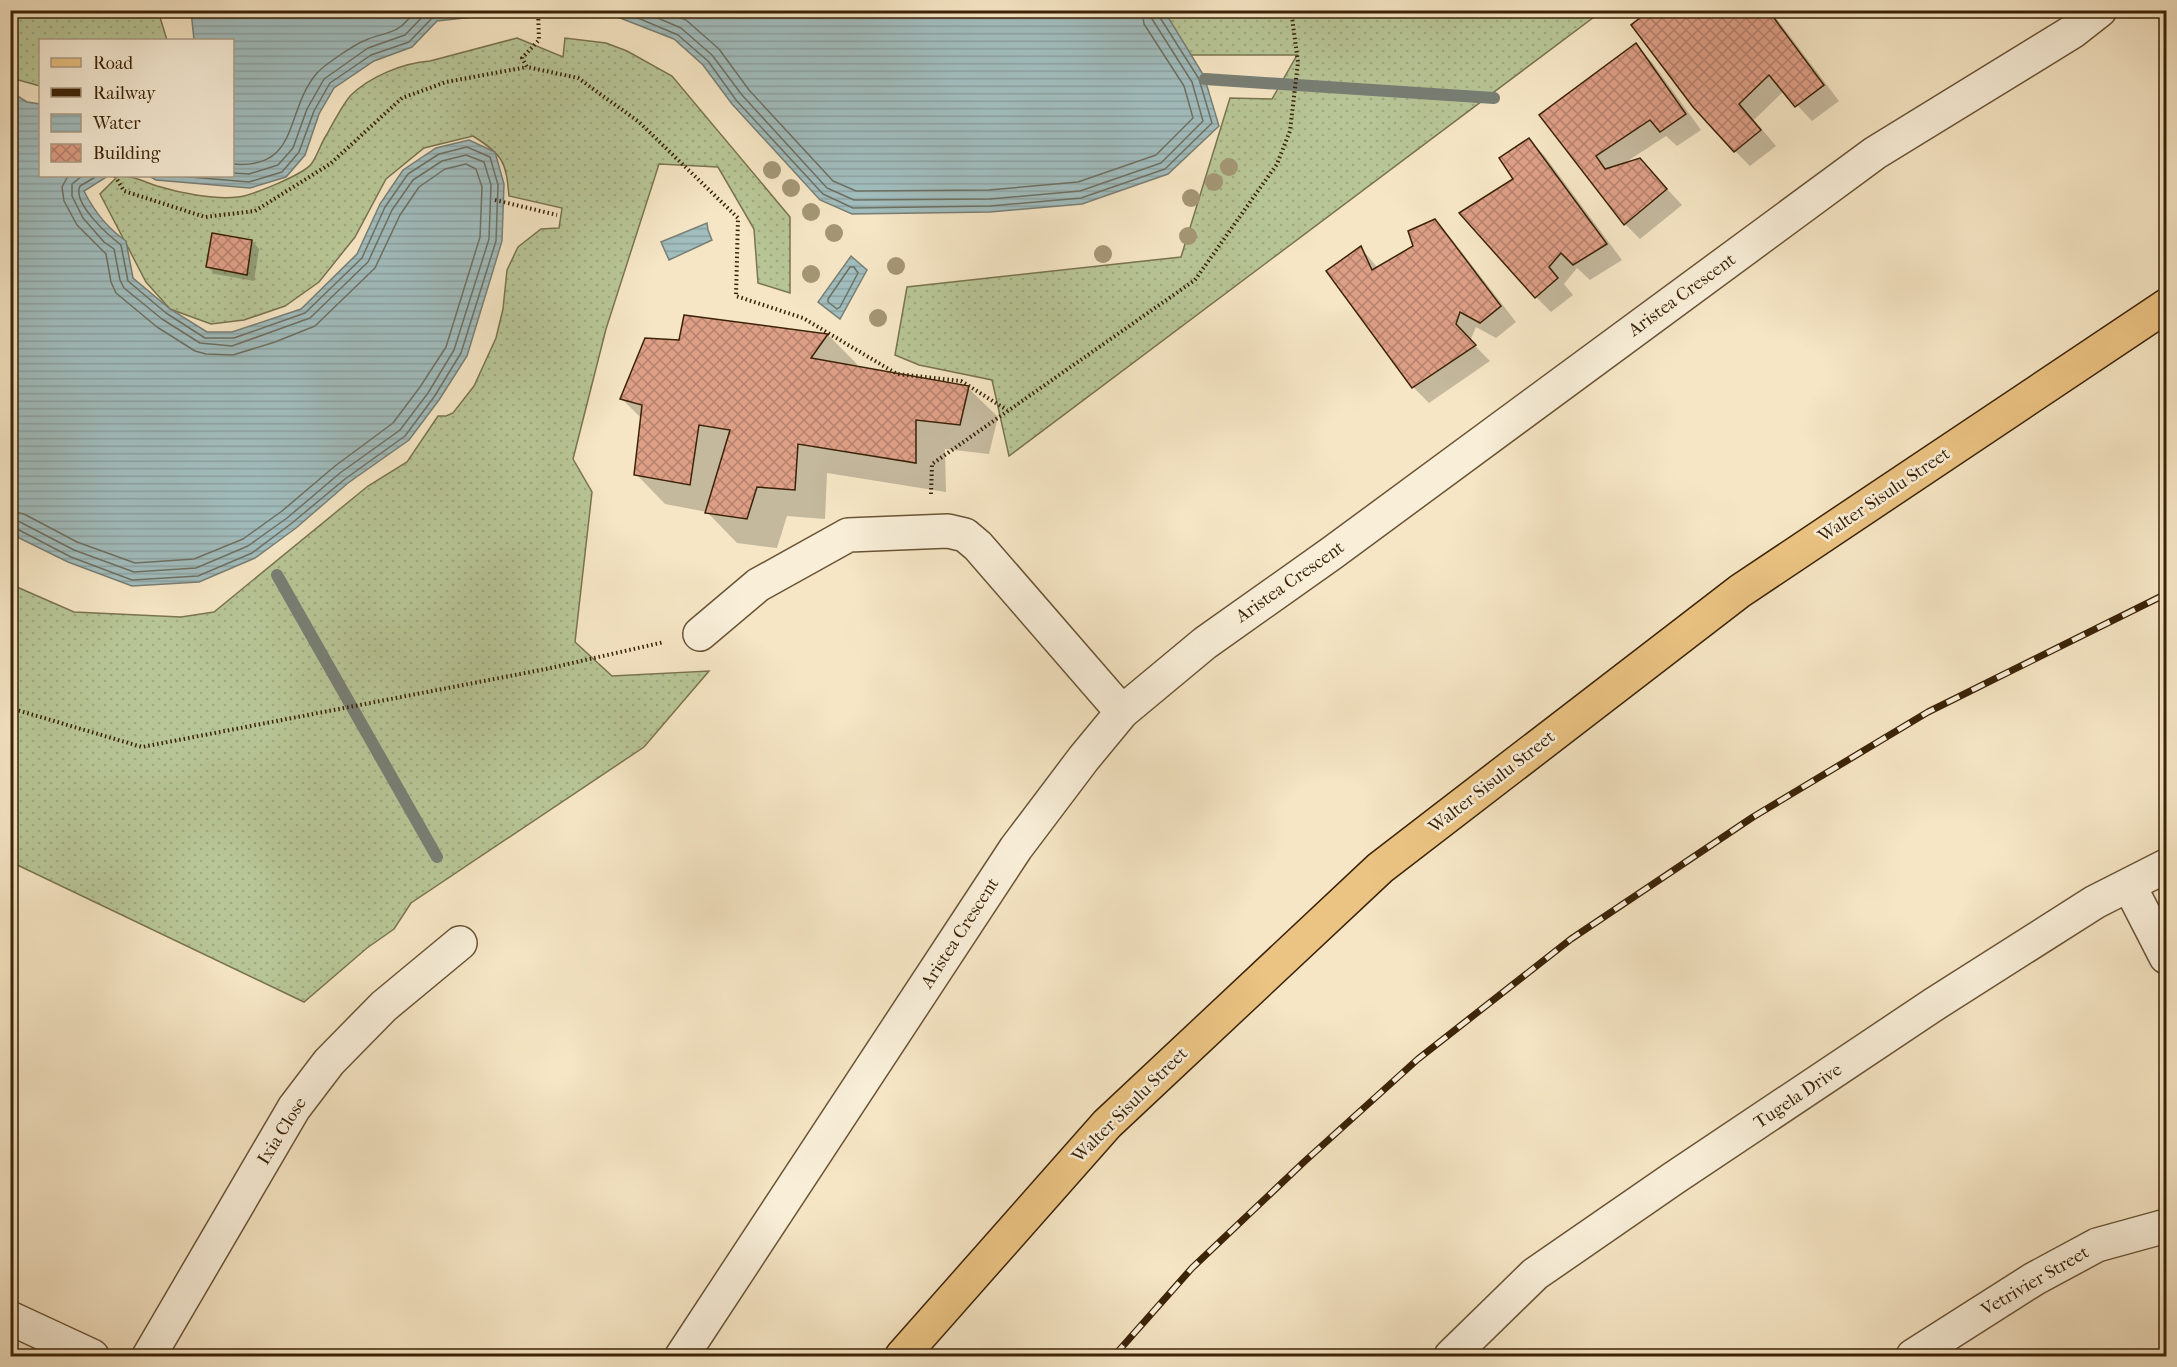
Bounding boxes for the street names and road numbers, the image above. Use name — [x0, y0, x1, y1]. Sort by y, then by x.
street label: Aristea Crescent — [1623, 249, 1740, 342]
street label: Walter Sisulu Street — [1813, 443, 1954, 547]
street label: Aristea Crescent — [1231, 536, 1349, 628]
street label: Walter Sisulu Street — [1424, 726, 1560, 838]
street label: Aristea Crescent — [916, 873, 1004, 993]
street label: Walter Sisulu Street — [1067, 1043, 1192, 1168]
street label: Tugela Drive — [1750, 1059, 1846, 1133]
street label: Ixia Close — [253, 1093, 311, 1169]
street label: Vetrivier Street — [1977, 1241, 2093, 1321]

